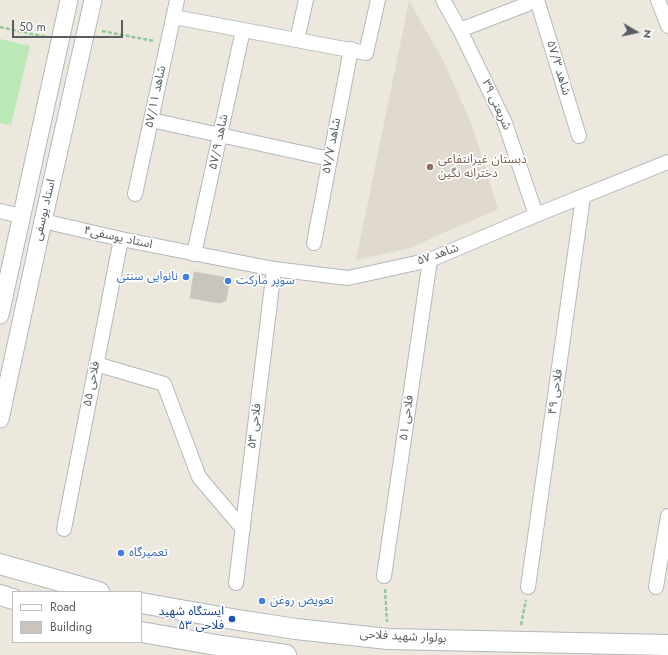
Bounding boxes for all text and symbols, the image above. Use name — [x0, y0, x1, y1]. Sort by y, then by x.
scale bar — [14, 12, 125, 38]
north arrow — [616, 12, 656, 52]
text: 50 m — [19, 18, 46, 36]
text: N — [639, 28, 656, 39]
street label: شاهد ۵۷/۳ — [543, 39, 573, 97]
street label: شاهد ۵۷/۱۱ — [142, 64, 170, 130]
street label: شریعتی ۳۹ — [478, 77, 514, 133]
street label: شاهد ۵۷/۹ — [206, 113, 232, 171]
street label: شاهد ۵۷/۷ — [320, 117, 344, 175]
place label: دبستان غیرانتفاعی دخترانه نگین — [438, 153, 527, 181]
marker: دبستان غیرانتفاعی دخترانه نگین — [425, 162, 435, 172]
street label: استاد یوسفی — [31, 178, 59, 242]
street label: استاد یوسفی۴ — [82, 224, 154, 252]
street label: شاهد ۵۷ — [415, 241, 461, 269]
place label: نانوایی سنتی — [117, 270, 178, 284]
marker: نانوایی سنتی — [181, 272, 191, 282]
place label: سوپر مارکت — [236, 274, 295, 288]
marker: سوپر مارکت — [223, 276, 233, 286]
street label: فلاحی ۵۵ — [81, 360, 103, 408]
street label: فلاحی ۴۹ — [546, 368, 566, 416]
street label: فلاحی ۵۱ — [397, 394, 417, 442]
street label: فلاحی ۵۳ — [245, 402, 265, 450]
place label: تعمیرگاه — [129, 546, 168, 560]
marker: تعمیرگاه — [116, 548, 126, 558]
legend — [12, 591, 142, 643]
place label: تعویض روغن — [270, 594, 333, 608]
marker: تعویض روغن — [257, 596, 267, 606]
text: Road — [50, 598, 76, 616]
place label: ایستگاه شهید فلاحی ۵۳ — [158, 605, 224, 633]
marker: ایستگاه شهید فلاحی ۵۳ — [227, 614, 237, 624]
text: Building — [50, 618, 92, 636]
street label: بولوار شهید فلاحی — [359, 628, 447, 646]

